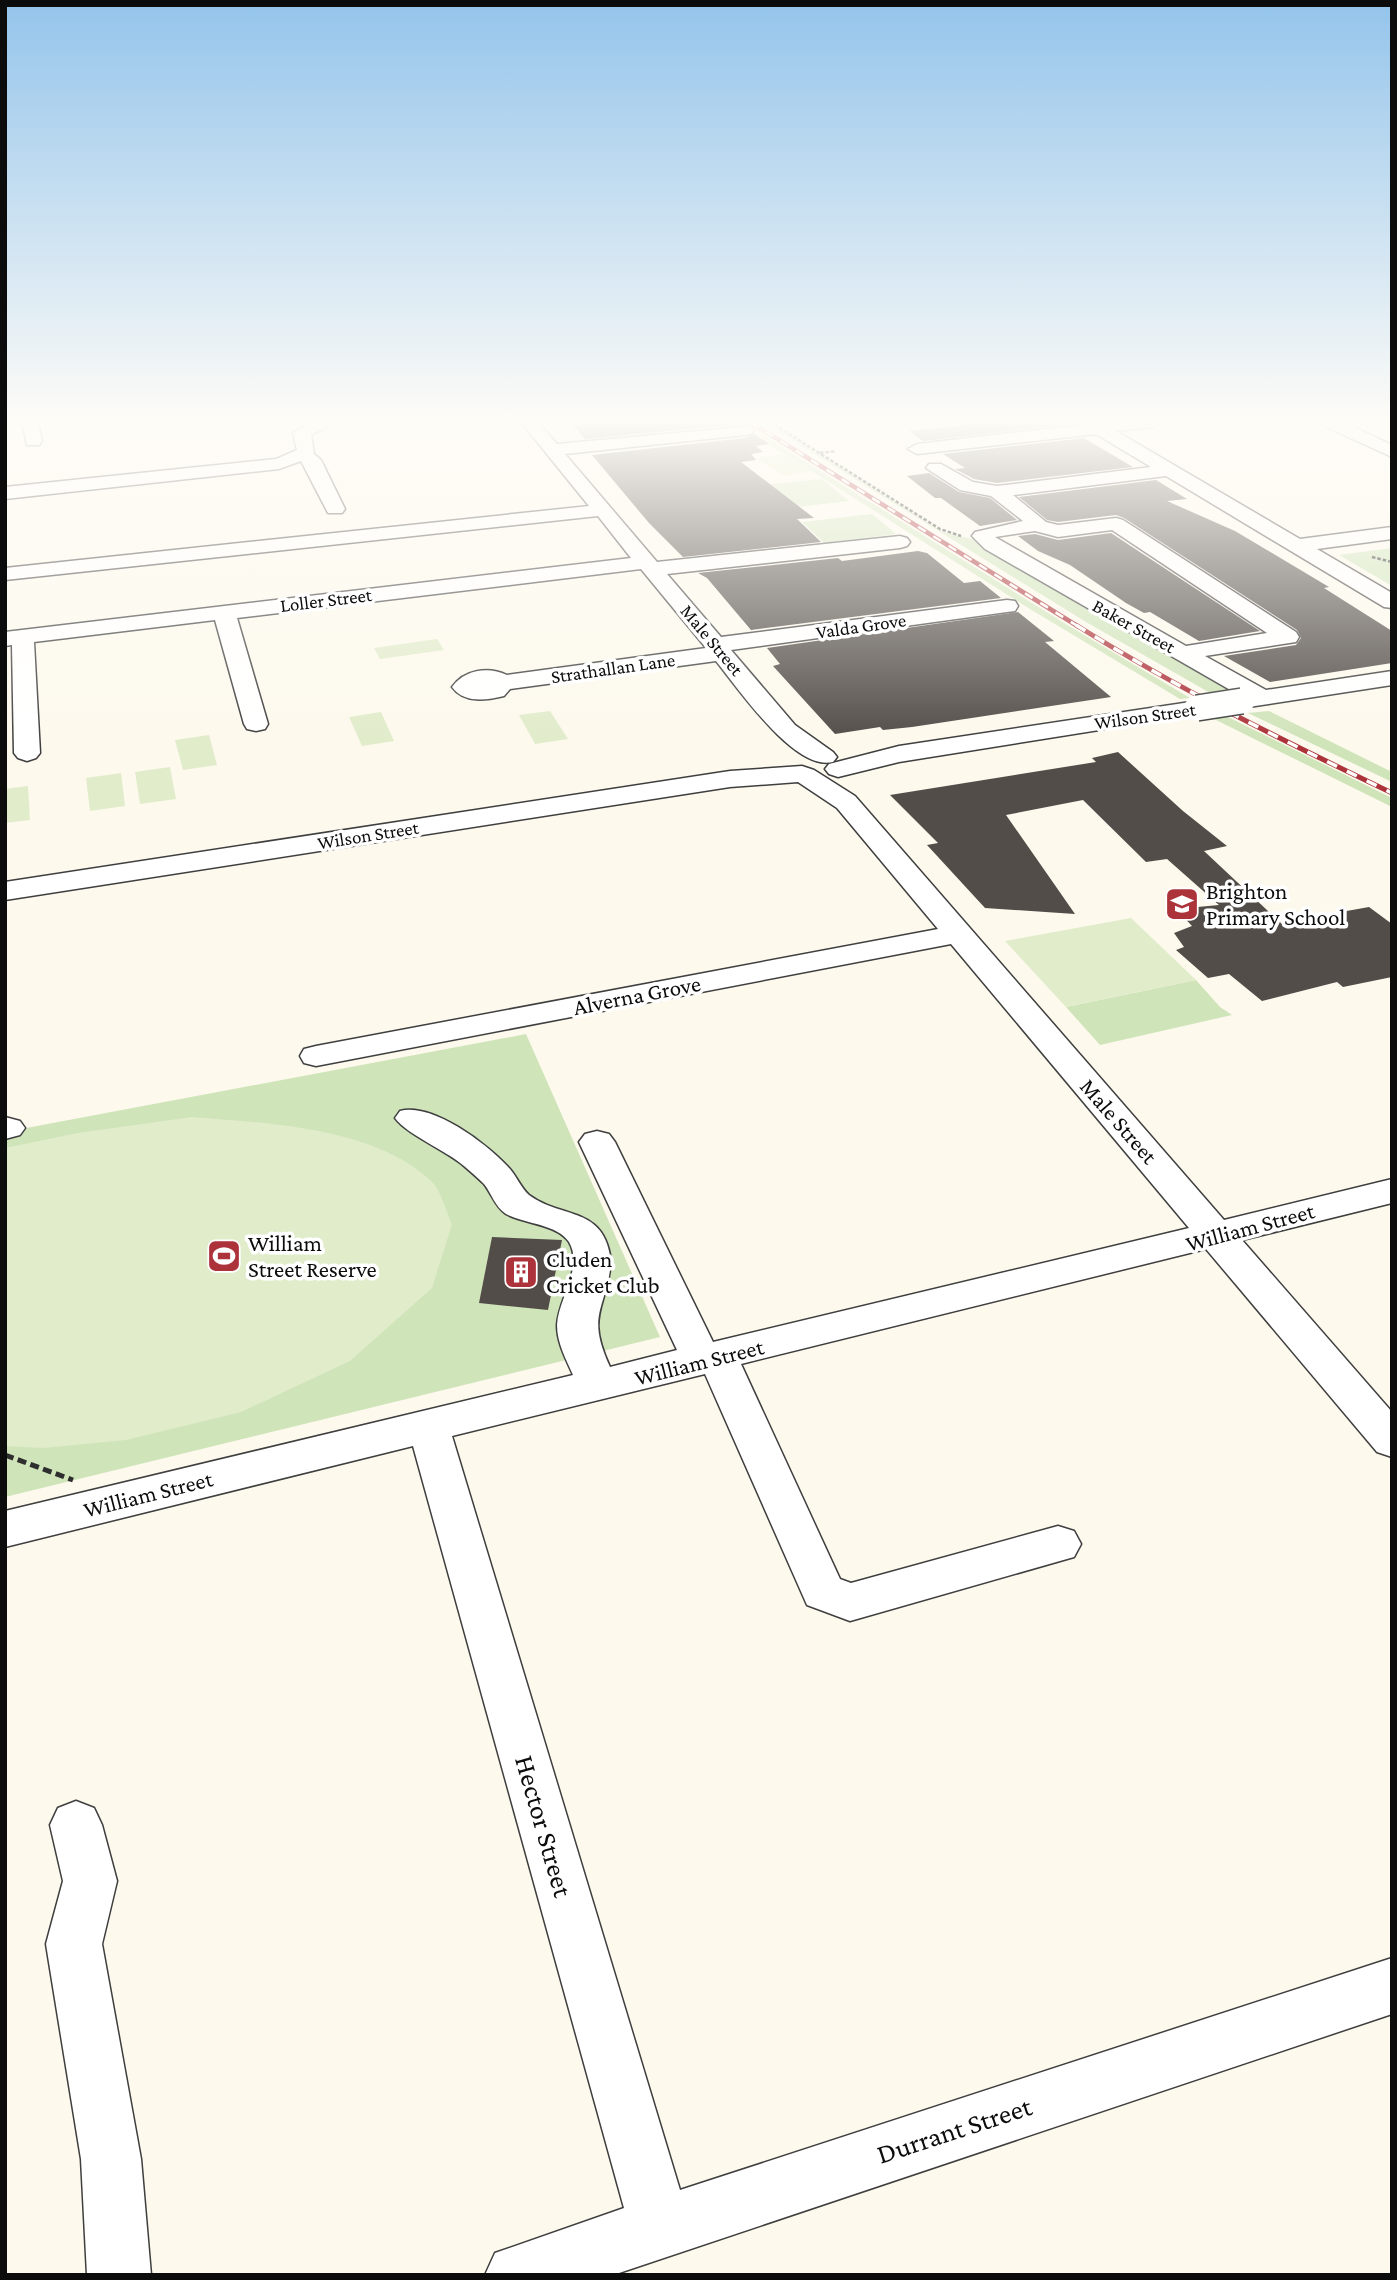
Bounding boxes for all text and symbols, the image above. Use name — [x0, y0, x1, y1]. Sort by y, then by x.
street label: Loller Street — [279, 584, 374, 616]
street label: Baker Street — [1089, 595, 1180, 658]
street label: Male Street — [676, 600, 748, 680]
street label: Valda Grove — [815, 609, 907, 643]
street label: Strathallan Lane — [550, 649, 676, 687]
street label: Wilson Street — [1093, 698, 1198, 734]
street label: Wilson Street — [316, 817, 421, 853]
place label: Brighton Primary School — [1206, 878, 1345, 930]
school or university icon: Brighton Primary School — [1163, 885, 1201, 923]
street label: Alverna Grove — [571, 970, 703, 1020]
street label: Male Street — [1075, 1073, 1163, 1169]
street label: William Street — [1183, 1197, 1318, 1257]
place label: William Street Reserve — [248, 1230, 377, 1282]
sports icon: William Street Reserve — [205, 1237, 243, 1275]
place label: Cluden Cricket Club — [546, 1246, 660, 1298]
building icon: Cluden Cricket Club — [502, 1253, 540, 1291]
street label: William Street — [632, 1333, 767, 1391]
street label: William Street — [81, 1465, 216, 1523]
street label: Hector Street — [509, 1752, 579, 1901]
street label: Durrant Street — [873, 2090, 1036, 2170]

